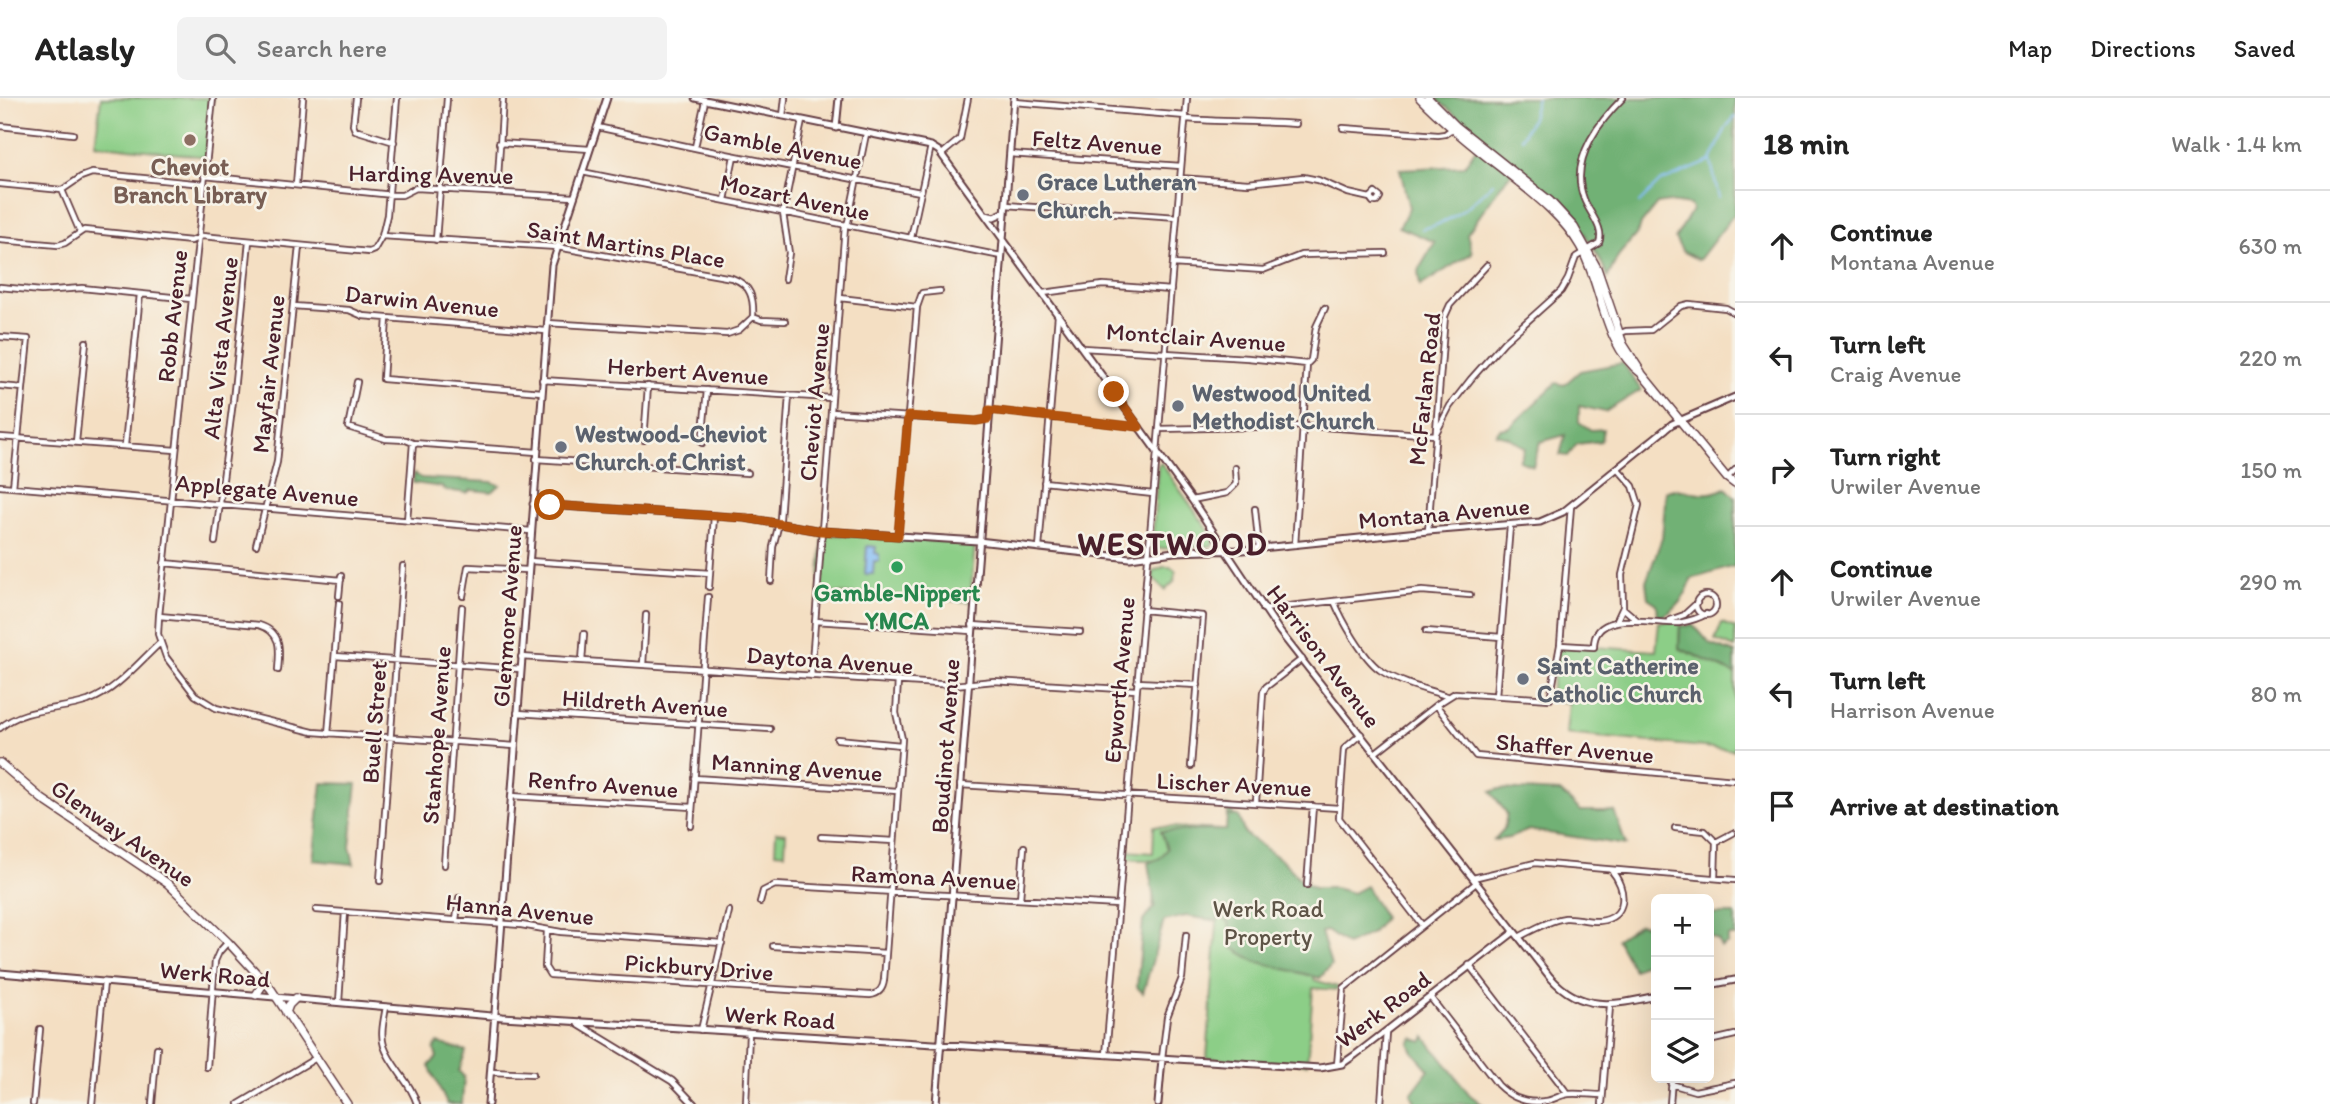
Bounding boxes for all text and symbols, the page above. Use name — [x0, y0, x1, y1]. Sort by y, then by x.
search box — [177, 17, 667, 80]
text: Atlasly — [35, 29, 135, 68]
icon: search — [201, 29, 239, 67]
text: Search here — [257, 32, 387, 64]
text: Map — [2008, 34, 2052, 63]
text: Directions — [2090, 34, 2196, 63]
text: Saved — [2234, 34, 2295, 63]
street label: Gamble Avenue — [701, 116, 865, 176]
street label: Feltz Avenue — [1031, 123, 1163, 161]
text: 18 min — [1763, 125, 1849, 162]
text: Walk · 1.4 km — [2171, 130, 2302, 158]
marker: Cheviot Branch Library — [182, 132, 198, 148]
place label: Cheviot Branch Library — [113, 152, 267, 210]
street label: Harding Avenue — [348, 158, 514, 190]
street label: Mozart Avenue — [717, 167, 873, 227]
place label: Grace Lutheran Church — [1037, 167, 1197, 224]
marker: Grace Lutheran Church — [1015, 187, 1031, 203]
street label: Saint Martins Place — [525, 214, 727, 274]
text: Continue — [1830, 216, 1933, 248]
icon: ahead — [1763, 227, 1801, 265]
text: 630 m — [2239, 232, 2302, 260]
street label: Robb Avenue — [151, 248, 193, 384]
text: Montana Avenue — [1830, 248, 1995, 276]
street label: Alta Vista Avenue — [196, 255, 244, 441]
street label: Darwin Avenue — [344, 278, 500, 324]
street label: Mayfair Avenue — [245, 293, 291, 455]
street label: McFarlan Road — [1402, 311, 1446, 467]
street label: Montclair Avenue — [1105, 316, 1287, 358]
street label: Cheviot Avenue — [793, 322, 835, 482]
text: Turn left — [1830, 328, 1926, 360]
icon: left — [1763, 339, 1801, 377]
text: 220 m — [2239, 344, 2302, 372]
street label: Herbert Avenue — [606, 351, 770, 391]
text: Craig Avenue — [1830, 360, 1962, 388]
route end — [1098, 376, 1129, 407]
place label: Westwood United Methodist Church — [1192, 378, 1375, 435]
marker: Westwood United Methodist Church — [1170, 398, 1186, 414]
place label: Westwood-Cheviot Church of Christ — [575, 419, 767, 476]
marker: Westwood-Cheviot Church of Christ — [553, 439, 569, 455]
text: Turn right — [1830, 440, 1941, 472]
icon: right — [1763, 451, 1801, 489]
text: 150 m — [2241, 456, 2302, 484]
street label: Applegate Avenue — [174, 468, 360, 512]
text: Urwiler Avenue — [1830, 472, 1981, 500]
route start — [534, 489, 565, 520]
street label: Montana Avenue — [1357, 491, 1531, 535]
street label: Glenmore Avenue — [486, 524, 528, 708]
district label: WESTWOOD — [1077, 525, 1269, 563]
text: Continue — [1830, 552, 1933, 584]
marker: Gamble-Nippert YMCA — [889, 559, 905, 575]
icon: ahead — [1763, 563, 1801, 601]
text: 290 m — [2239, 568, 2302, 596]
place label: Gamble-Nippert YMCA — [814, 578, 980, 635]
street label: Harrison Avenue — [1261, 579, 1387, 733]
text: Urwiler Avenue — [1830, 584, 1981, 612]
street label: Epworth Avenue — [1097, 596, 1141, 764]
street label: Daytona Avenue — [746, 640, 914, 680]
street label: Stanhope Avenue — [415, 645, 457, 825]
place label: Saint Catherine Catholic Church — [1537, 651, 1703, 708]
street label: Boudinot Avenue — [924, 658, 966, 834]
street label: Buell Street — [355, 660, 393, 784]
text: Turn left — [1830, 664, 1926, 696]
marker: Saint Catherine Catholic Church — [1515, 671, 1531, 687]
icon: left — [1763, 675, 1801, 713]
text: 80 m — [2251, 680, 2302, 708]
street label: Hildreth Avenue — [561, 683, 729, 723]
text: Harrison Avenue — [1830, 696, 1995, 724]
street label: Shaffer Avenue — [1495, 727, 1655, 769]
street label: Manning Avenue — [710, 747, 884, 787]
street label: Renfro Avenue — [527, 764, 679, 804]
street label: Lischer Avenue — [1156, 765, 1312, 803]
street label: Glenway Avenue — [46, 773, 200, 893]
icon: arrive — [1763, 787, 1801, 825]
text: Arrive at destination — [1830, 790, 2059, 822]
street label: Ramona Avenue — [850, 858, 1018, 896]
street label: Hanna Avenue — [444, 887, 596, 931]
park label: Werk Road Property — [1213, 894, 1323, 951]
map controls — [1651, 894, 1714, 1083]
button: + — [1651, 894, 1714, 957]
street label: Pickbury Drive — [624, 947, 774, 987]
street label: Werk Road — [158, 955, 272, 993]
button: − — [1651, 957, 1714, 1020]
street label: Werk Road — [1330, 964, 1436, 1054]
street label: Werk Road — [724, 999, 836, 1035]
button: layers — [1651, 1020, 1714, 1083]

